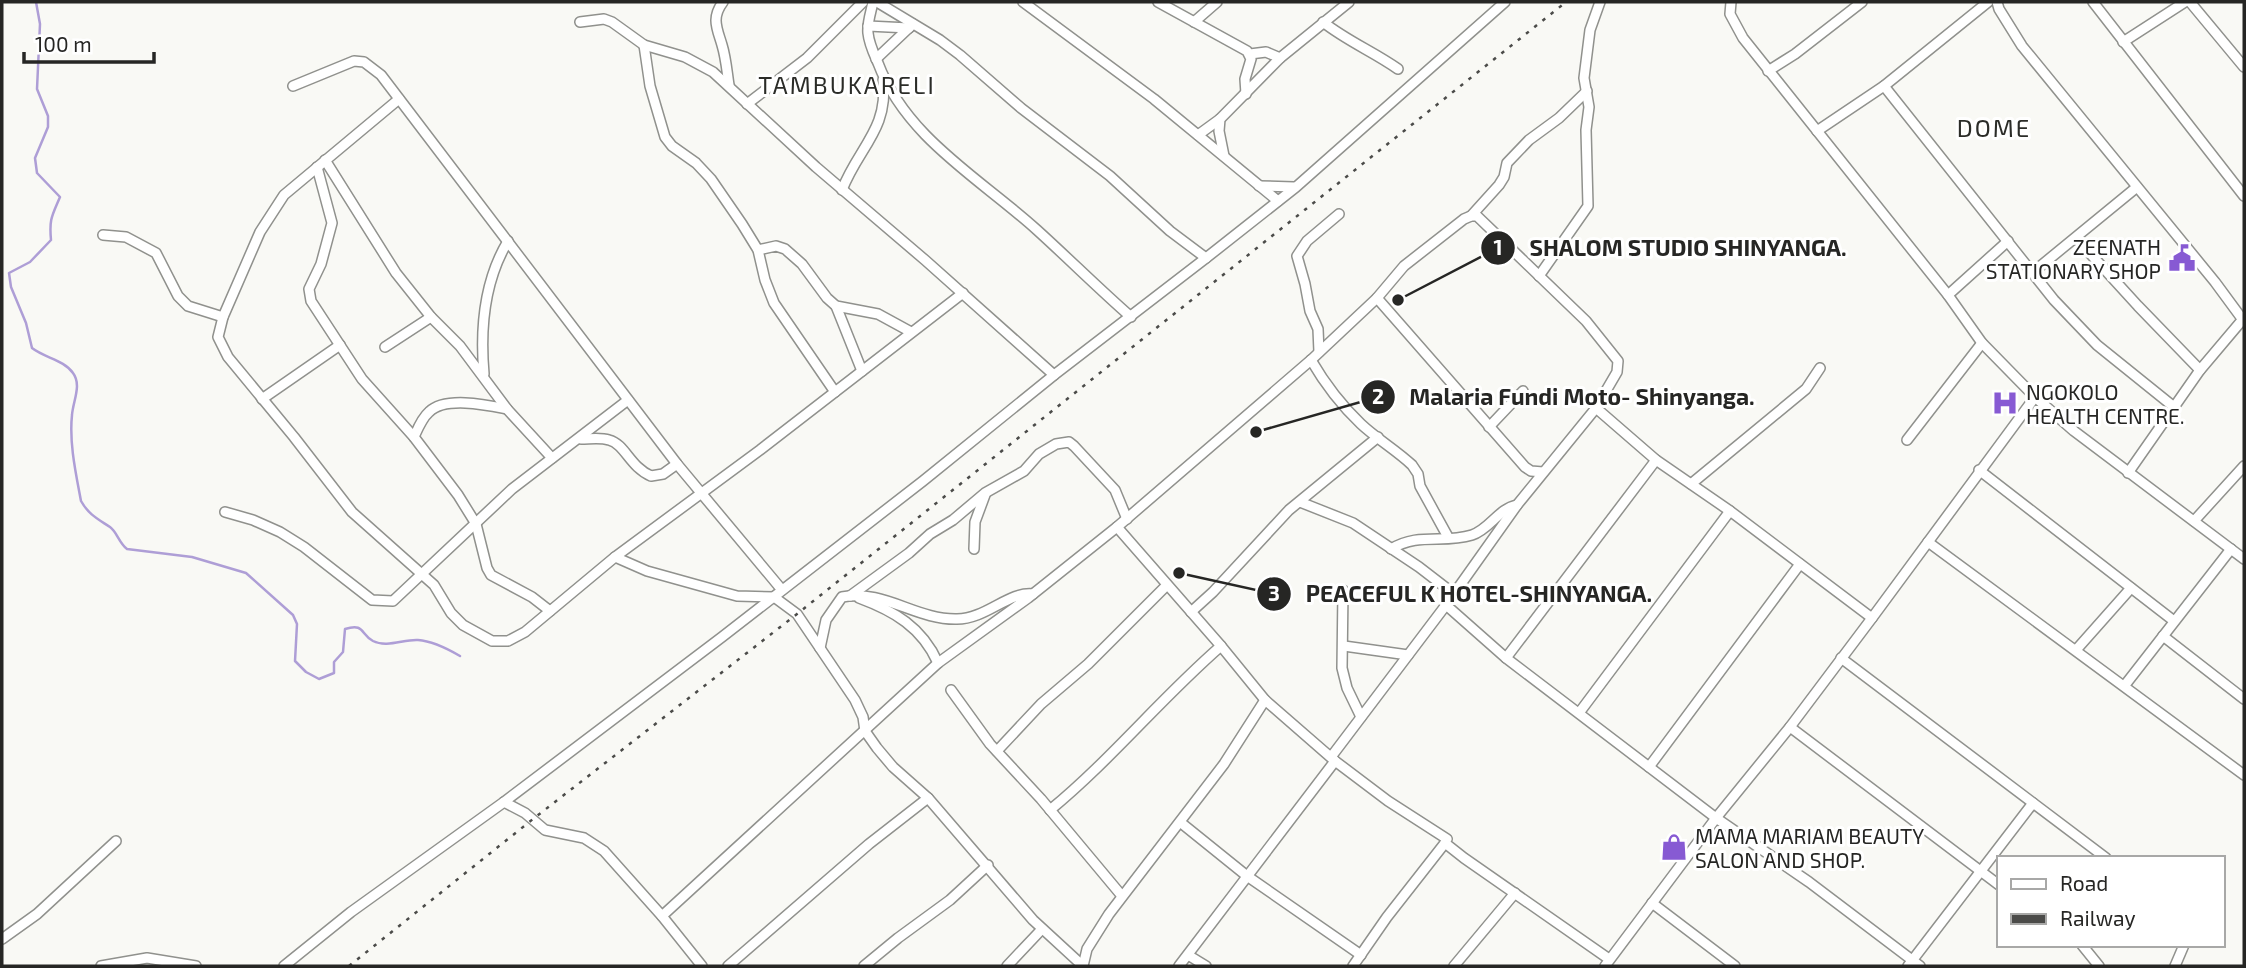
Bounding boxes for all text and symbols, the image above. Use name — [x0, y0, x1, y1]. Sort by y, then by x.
scale bar — [24, 21, 154, 65]
text: 100 m — [35, 31, 92, 56]
district label: TAMBUKARELI — [758, 70, 936, 99]
district label: DOME — [1957, 113, 2031, 142]
callout: SHALOM STUDIO SHINYANGA. — [1481, 226, 1861, 270]
text: SHALOM STUDIO SHINYANGA. — [1529, 233, 1847, 261]
text: 1 — [1493, 234, 1503, 259]
place label: ZEENATH STATIONARY SHOP — [1986, 234, 2161, 283]
public building icon: ZEENATH STATIONARY SHOP — [2167, 243, 2197, 273]
callout: Malaria Fundi Moto- Shinyanga. — [1360, 375, 1769, 419]
place label: NGOKOLO HEALTH CENTRE. — [2026, 379, 2185, 428]
text: Malaria Fundi Moto- Shinyanga. — [1409, 382, 1755, 410]
text: 2 — [1372, 383, 1384, 408]
hospital icon: NGOKOLO HEALTH CENTRE. — [1990, 388, 2020, 418]
callout: PEACEFUL K HOTEL-SHINYANGA. — [1256, 572, 1666, 616]
text: PEACEFUL K HOTEL-SHINYANGA. — [1306, 579, 1652, 607]
text: 3 — [1268, 580, 1280, 605]
place label: MAMA MARIAM BEAUTY SALON AND SHOP. — [1695, 823, 1924, 872]
shop icon: MAMA MARIAM BEAUTY SALON AND SHOP. — [1659, 832, 1689, 862]
legend — [1997, 856, 2225, 947]
text: Road — [2060, 870, 2108, 895]
text: Railway — [2060, 905, 2136, 930]

